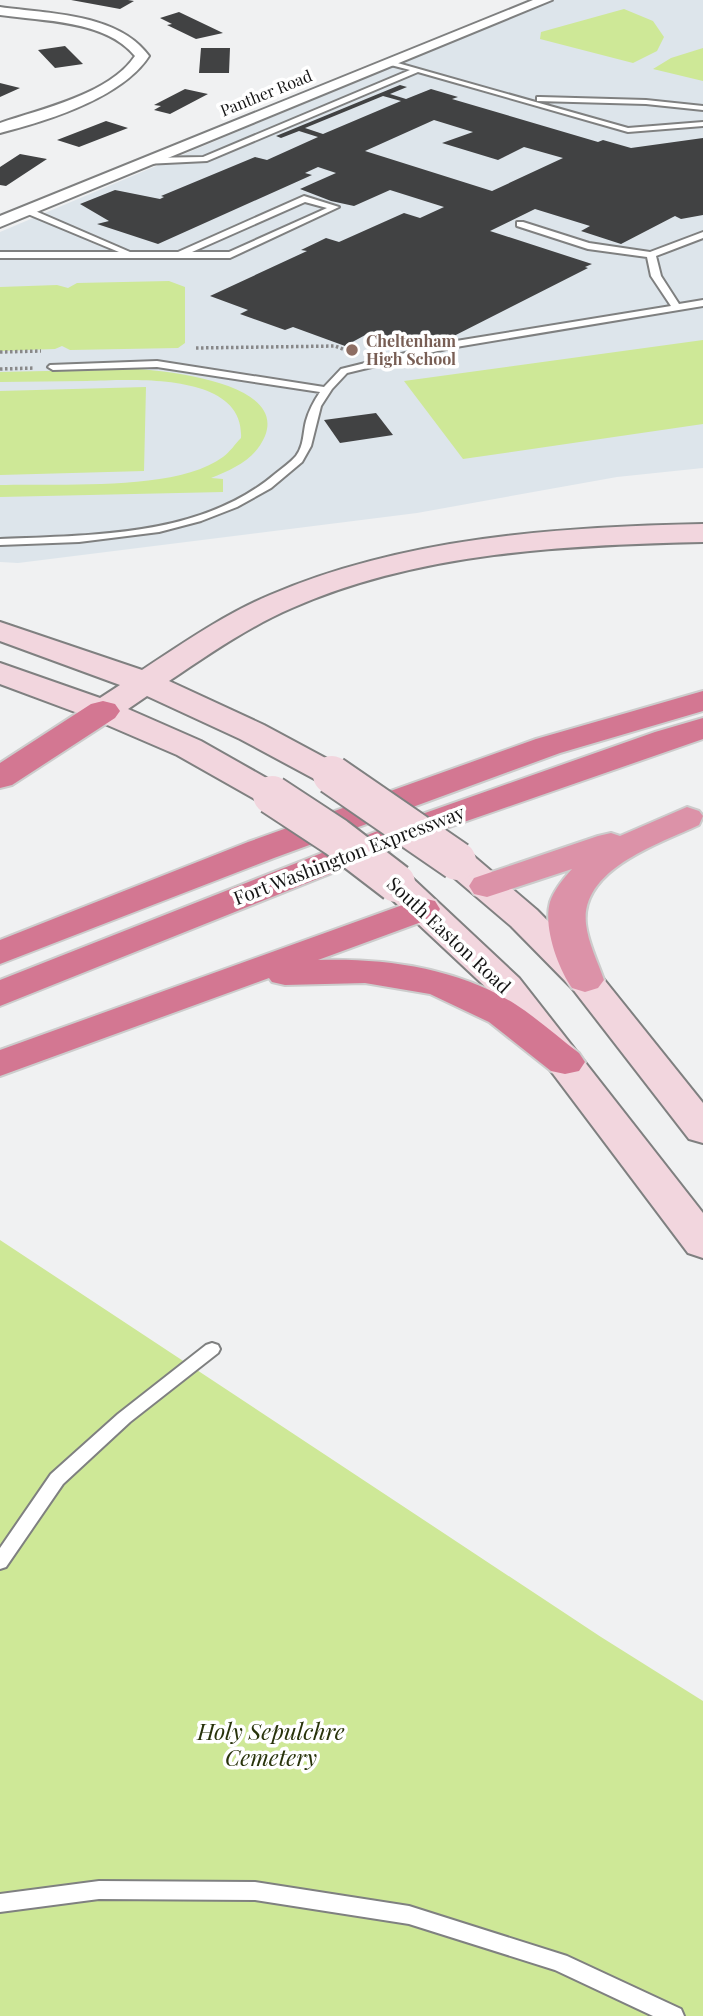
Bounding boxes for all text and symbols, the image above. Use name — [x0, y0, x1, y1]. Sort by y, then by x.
street label: Panther Road — [217, 65, 315, 120]
place label: Cheltenham High School — [366, 330, 456, 369]
marker: Cheltenham High School — [344, 342, 360, 358]
street label: Fort Washington Expressway — [229, 798, 468, 910]
street label: South Easton Road — [382, 870, 517, 998]
park label: Holy Sepulchre Cemetery — [196, 1715, 345, 1772]

